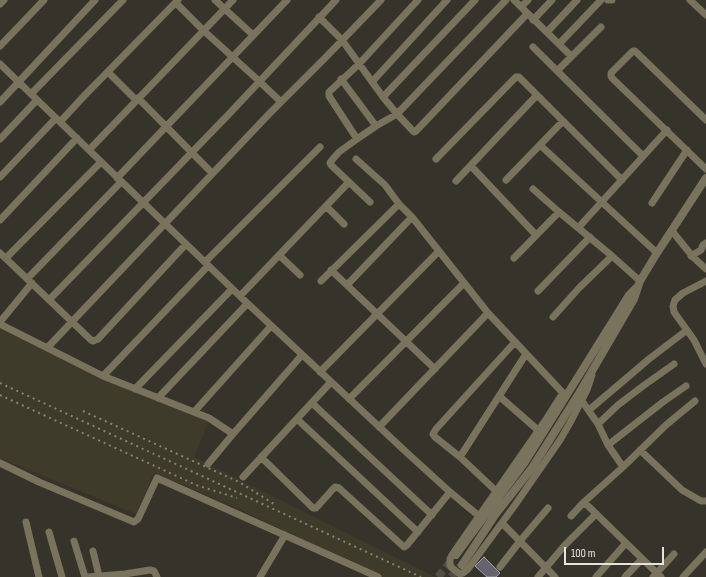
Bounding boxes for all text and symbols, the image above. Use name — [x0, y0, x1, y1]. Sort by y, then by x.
scale bar — [566, 539, 666, 565]
text: 100 m — [571, 546, 596, 561]

